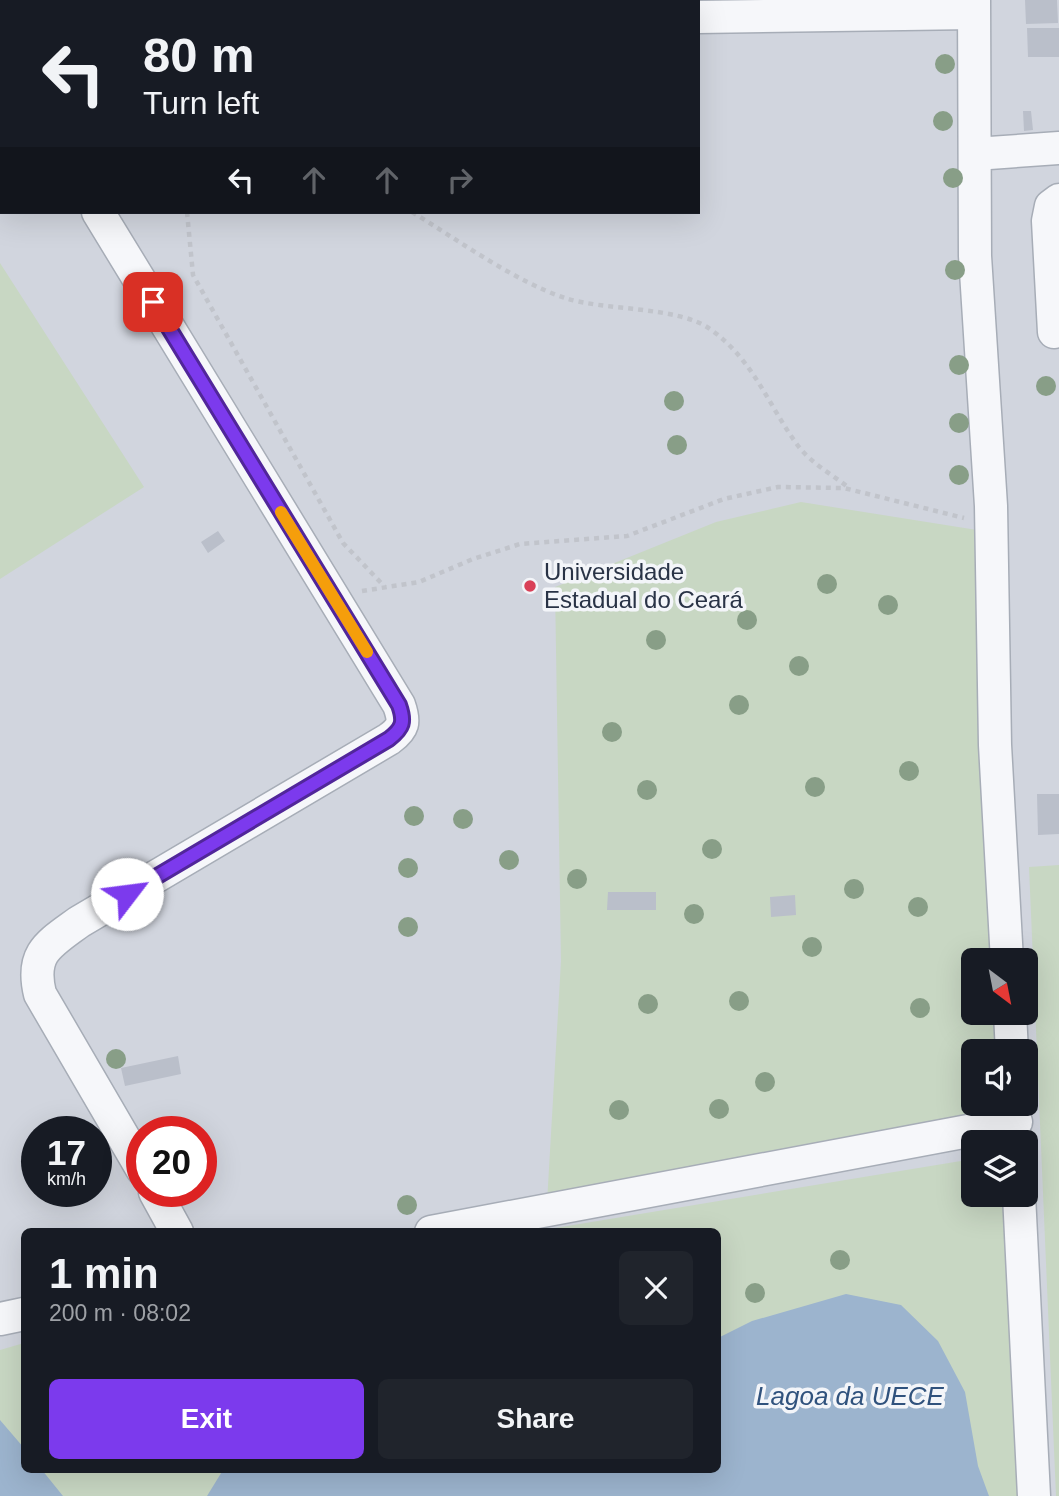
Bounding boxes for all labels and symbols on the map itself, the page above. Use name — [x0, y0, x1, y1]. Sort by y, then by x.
pin — [123, 272, 183, 332]
place label: Universidade Estadual do Ceará — [544, 558, 743, 613]
marker: Universidade Estadual do Ceará — [522, 578, 538, 594]
position arrow — [90, 857, 164, 931]
north arrow — [961, 948, 1038, 1026]
speed limit sign: 20 — [126, 1116, 217, 1207]
water label: Lagoa da UECE — [756, 1381, 945, 1411]

